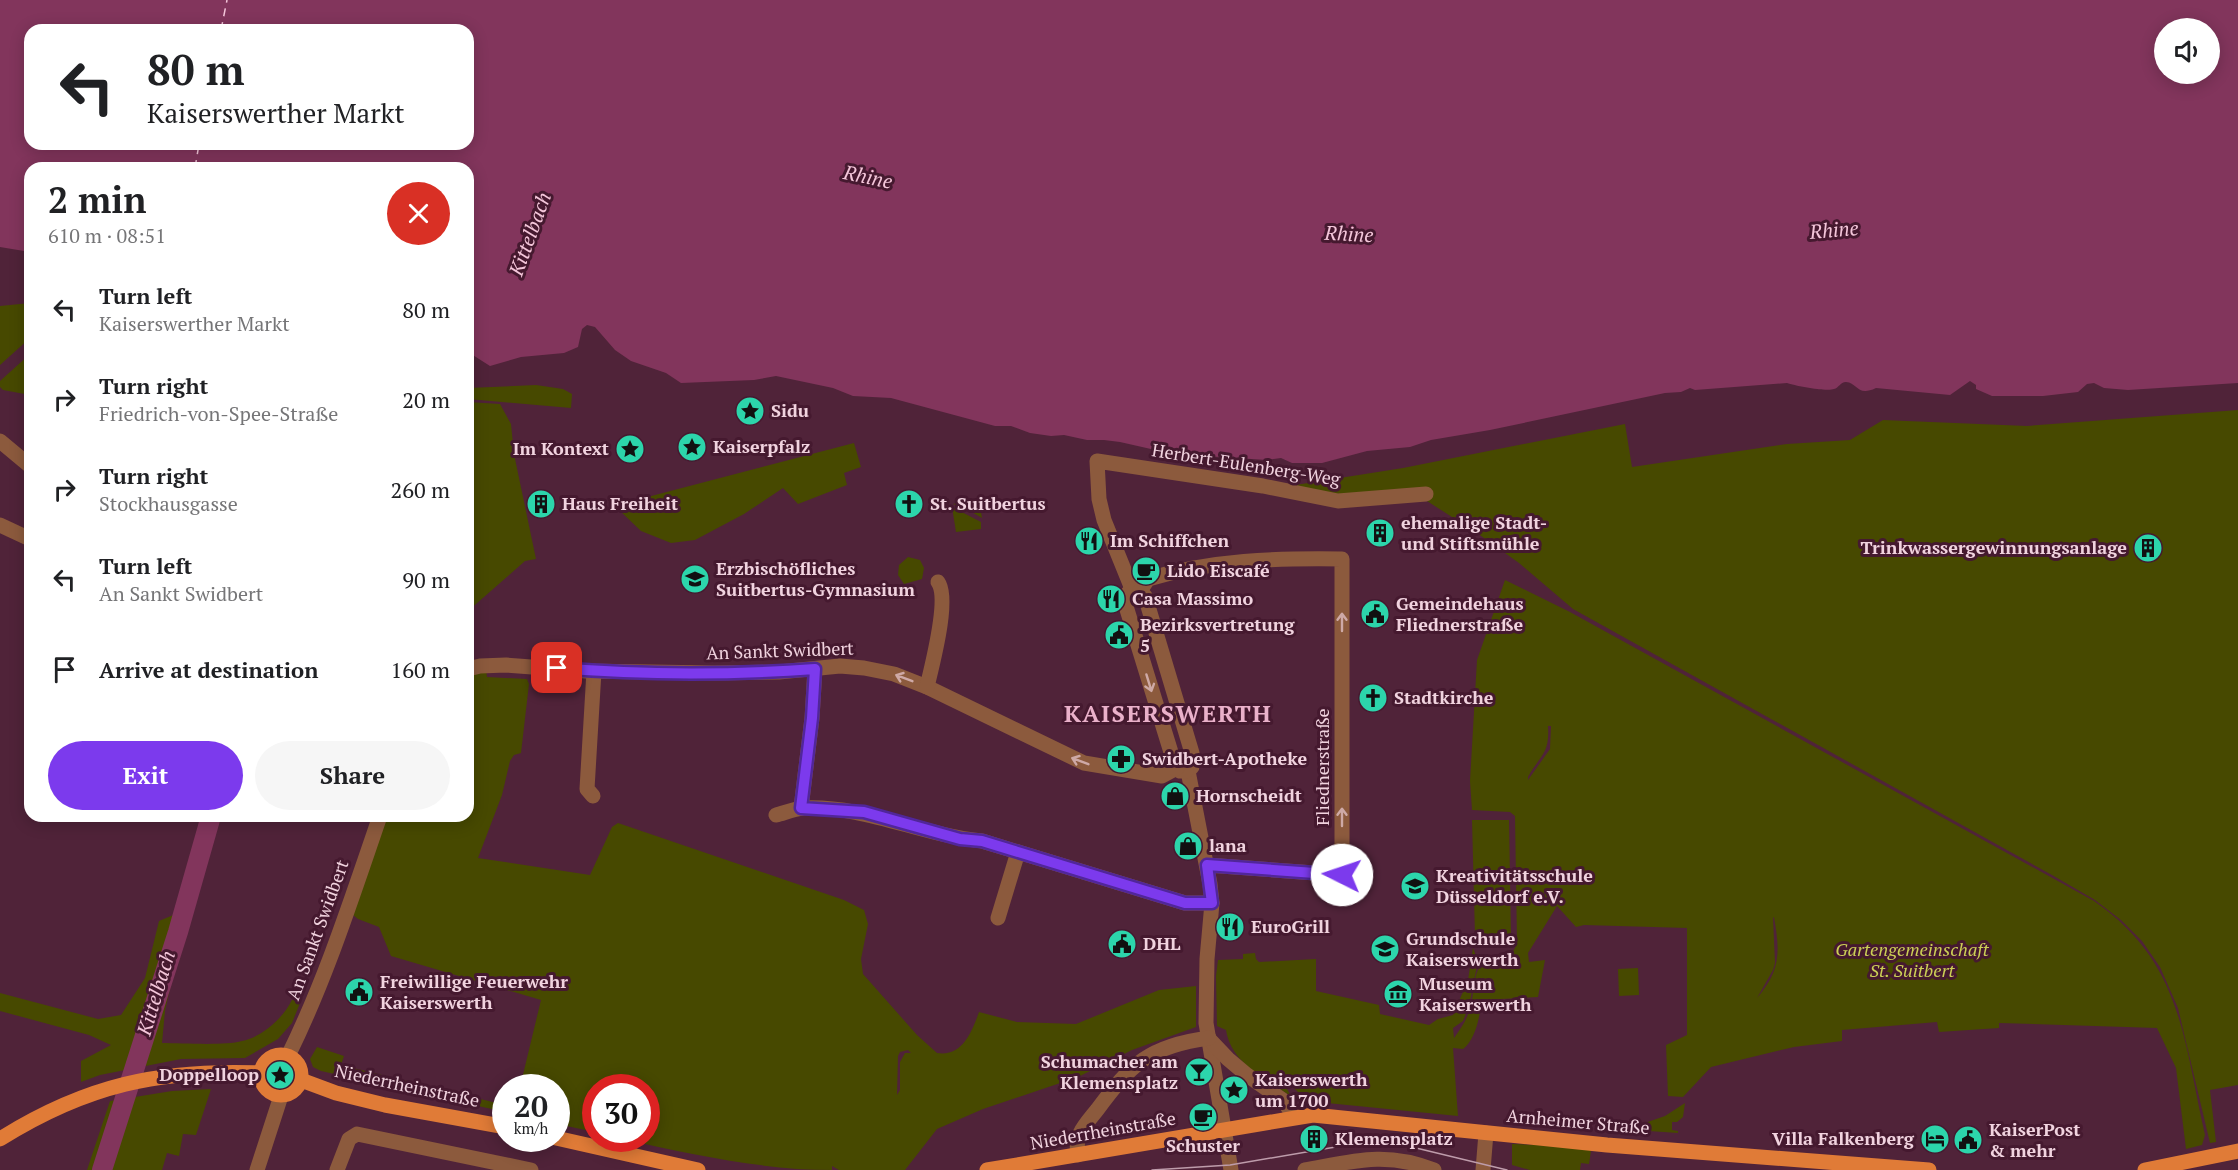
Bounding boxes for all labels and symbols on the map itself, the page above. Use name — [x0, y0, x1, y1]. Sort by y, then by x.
water label: Rhine — [840, 158, 895, 195]
water label: Kittelbach — [502, 188, 557, 280]
water label: Rhine — [1807, 214, 1860, 245]
water label: Rhine — [1323, 219, 1374, 248]
place icon: Sidu — [734, 395, 766, 427]
place label: Sidu — [771, 398, 809, 422]
place icon: Kaiserpfalz — [676, 431, 708, 463]
place icon: Im Kontext — [614, 433, 646, 465]
place label: Kaiserpfalz — [713, 434, 810, 458]
place label: Im Kontext — [513, 436, 609, 460]
street label: Herbert-Eulenberg-Weg — [1150, 437, 1343, 491]
building icon: Haus Freiheit — [525, 488, 557, 520]
church icon: St. Suitbertus — [893, 488, 925, 520]
place label: Haus Freiheit — [562, 491, 678, 515]
place label: St. Suitbertus — [930, 491, 1046, 515]
place label: ehemalige Stadt- und Stiftsmühle — [1401, 510, 1547, 555]
building icon: ehemalige Stadt- und Stiftsmühle — [1364, 517, 1396, 549]
restaurant icon: Im Schiffchen — [1073, 525, 1105, 557]
place label: Im Schiffchen — [1110, 528, 1229, 552]
building icon: Trinkwassergewinnungsanlage — [2132, 532, 2164, 564]
place label: Trinkwassergewinnungsanlage — [1861, 535, 2127, 559]
cafe icon: Lido Eiscafé — [1130, 555, 1162, 587]
place label: Erzbischöfliches Suitbertus-Gymnasium — [716, 556, 915, 601]
place label: Lido Eiscafé — [1167, 558, 1270, 582]
school or university icon: Erzbischöfliches Suitbertus-Gymnasium — [679, 563, 711, 595]
restaurant icon: Casa Massimo — [1095, 583, 1127, 615]
place label: Casa Massimo — [1132, 586, 1253, 610]
place label: Gemeindehaus Fliednerstraße — [1396, 591, 1524, 636]
public building icon: Gemeindehaus Fliednerstraße — [1359, 598, 1391, 630]
place label: Bezirksvertretung 5 — [1140, 612, 1295, 657]
one-way arrow — [1336, 612, 1348, 632]
public building icon: Bezirksvertretung 5 — [1103, 619, 1135, 651]
street label: An Sankt Swidbert — [706, 635, 855, 665]
pin — [531, 642, 582, 693]
one-way arrow — [896, 672, 914, 683]
one-way arrow — [1144, 673, 1155, 692]
church icon: Stadtkirche — [1357, 682, 1389, 714]
place label: Stadtkirche — [1394, 685, 1494, 709]
district label: KAISERSWERTH — [1064, 697, 1272, 729]
street label: Fliednerstraße — [1310, 708, 1334, 826]
pharmacy icon: Swidbert-Apotheke — [1105, 743, 1137, 775]
place label: Swidbert-Apotheke — [1142, 746, 1307, 770]
one-way arrow — [1072, 755, 1090, 766]
shop icon: Hornscheidt — [1159, 780, 1191, 812]
place label: Hornscheidt — [1196, 783, 1302, 807]
one-way arrow — [1336, 807, 1348, 827]
shop icon: lana — [1172, 830, 1204, 862]
place label: lana — [1209, 833, 1247, 857]
position arrow — [1310, 843, 1374, 907]
street label: An Sankt Swidbert — [281, 856, 354, 1003]
place label: Kreativitätsschule Düsseldorf e.V. — [1436, 863, 1593, 908]
school or university icon: Kreativitätsschule Düsseldorf e.V. — [1399, 870, 1431, 902]
restaurant icon: EuroGrill — [1214, 911, 1246, 943]
place label: EuroGrill — [1251, 914, 1330, 938]
place label: Grundschule Kaiserswerth — [1406, 926, 1519, 971]
public building icon: DHL — [1106, 928, 1138, 960]
place label: DHL — [1143, 931, 1181, 955]
school or university icon: Grundschule Kaiserswerth — [1369, 933, 1401, 965]
park label: Gartengemeinschaft St. Suitbert — [1835, 937, 1990, 982]
water label: Kittelbach — [130, 947, 181, 1039]
place label: Freiwillige Feuerwehr Kaiserswerth — [380, 969, 568, 1014]
place label: Museum Kaiserswerth — [1419, 971, 1532, 1016]
public building icon: Freiwillige Feuerwehr Kaiserswerth — [343, 976, 375, 1008]
museum icon: Museum Kaiserswerth — [1382, 978, 1414, 1010]
place label: Schumacher am Klemensplatz — [1041, 1049, 1178, 1094]
bar icon: Schumacher am Klemensplatz — [1183, 1056, 1215, 1088]
street label: Niederrheinstraße — [333, 1058, 482, 1112]
place icon: Doppelloop — [264, 1059, 296, 1091]
place label: Doppelloop — [159, 1062, 259, 1086]
place label: Kaiserswerth um 1700 — [1255, 1067, 1368, 1112]
speed limit sign: 30 — [582, 1074, 660, 1152]
place icon: Kaiserswerth um 1700 — [1218, 1074, 1250, 1106]
cafe icon: Schuster — [1187, 1101, 1219, 1133]
street label: Arnheimer Straße — [1505, 1103, 1651, 1139]
street label: Niederrheinstraße — [1028, 1105, 1177, 1155]
place label: KaiserPost & mehr — [1989, 1117, 2080, 1162]
building icon: Klemensplatz — [1298, 1123, 1330, 1155]
hotel icon: Villa Falkenberg — [1919, 1123, 1951, 1155]
public building icon: KaiserPost & mehr — [1952, 1124, 1984, 1156]
place label: Klemensplatz — [1335, 1126, 1453, 1150]
place label: Villa Falkenberg — [1772, 1126, 1915, 1150]
place label: Schuster — [1166, 1133, 1240, 1157]

